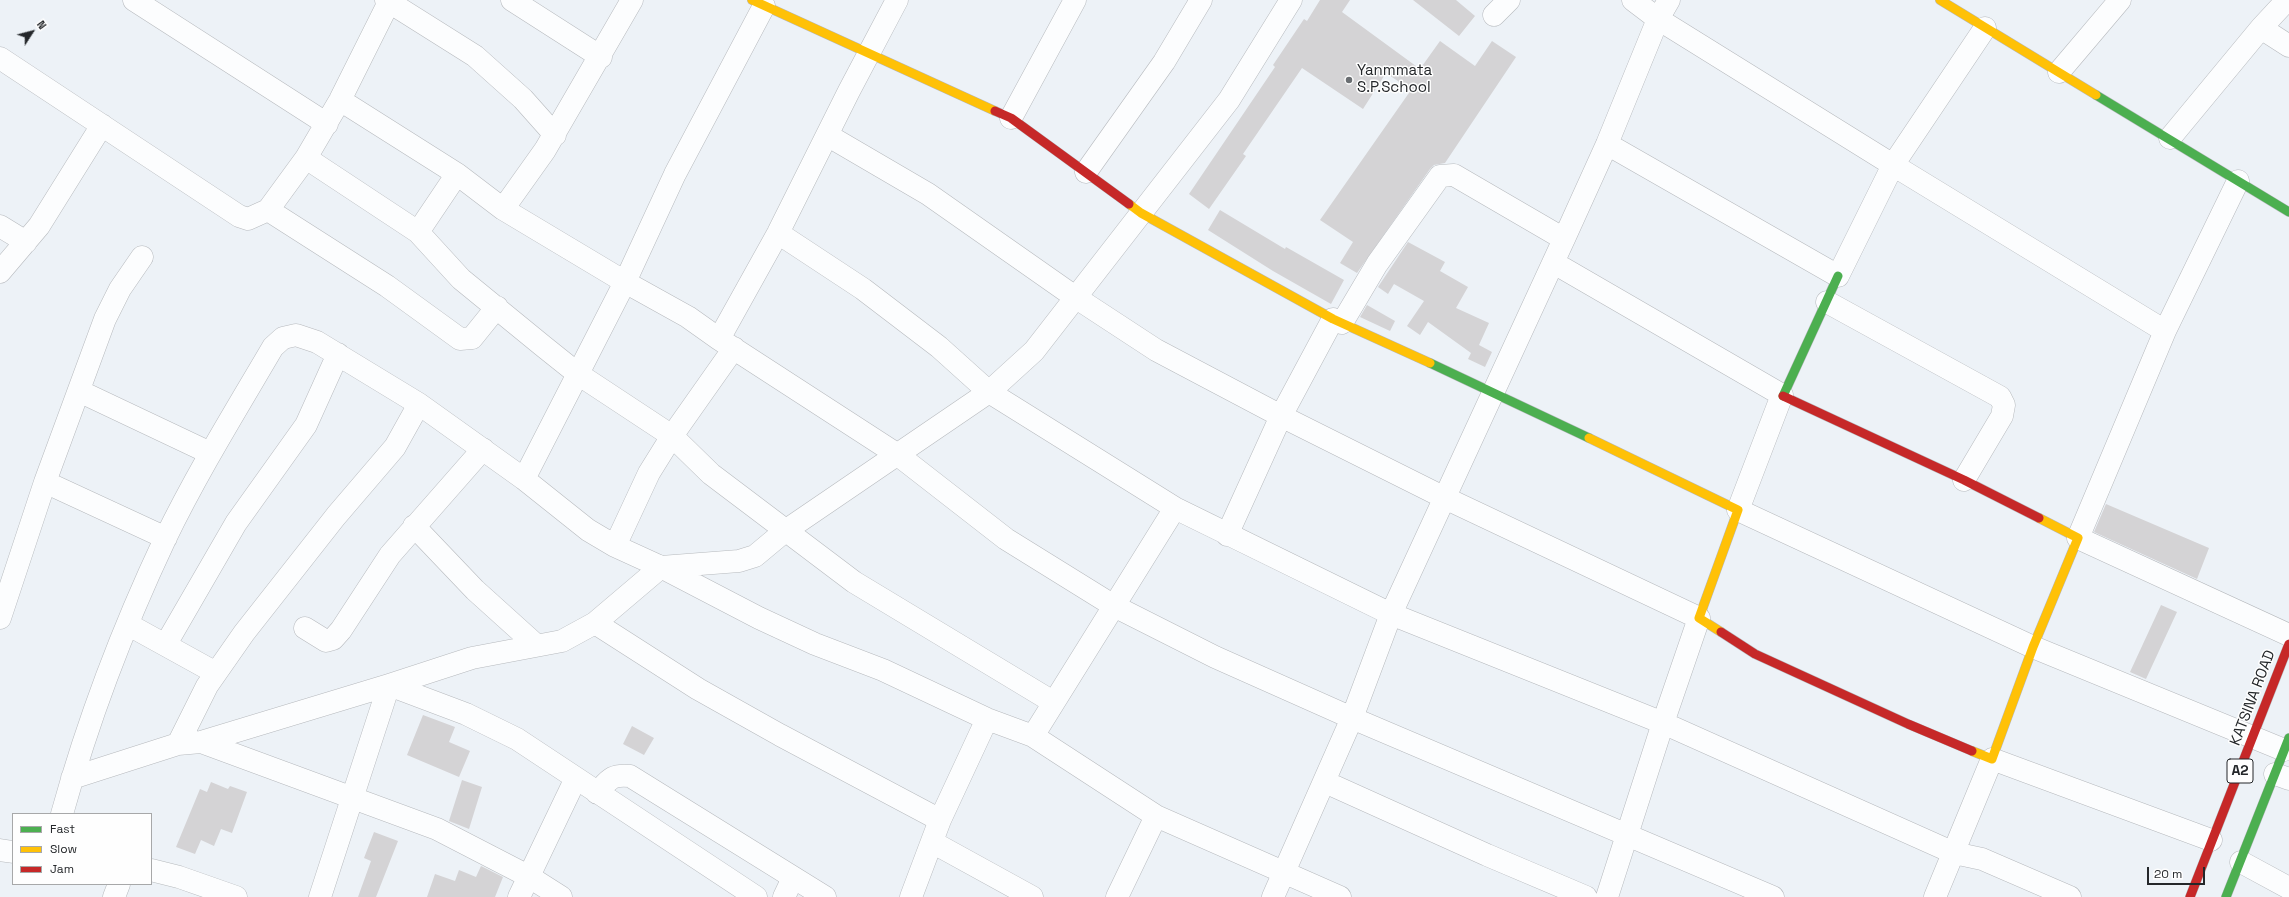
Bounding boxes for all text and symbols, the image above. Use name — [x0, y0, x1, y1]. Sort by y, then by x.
north arrow — [12, 12, 52, 52]
text: N — [34, 18, 50, 32]
place label: Yanmmata S.P.School — [1357, 62, 1432, 97]
marker: Yanmmata S.P.School — [1344, 75, 1354, 85]
street label: KATSINA ROAD — [2227, 648, 2279, 748]
road number: A2 — [2227, 759, 2253, 783]
legend — [12, 813, 152, 885]
text: Fast — [50, 821, 75, 837]
text: Slow — [50, 841, 77, 857]
scale bar — [2149, 859, 2207, 885]
text: Jam — [50, 861, 74, 877]
text: 20 m — [2154, 866, 2182, 882]

